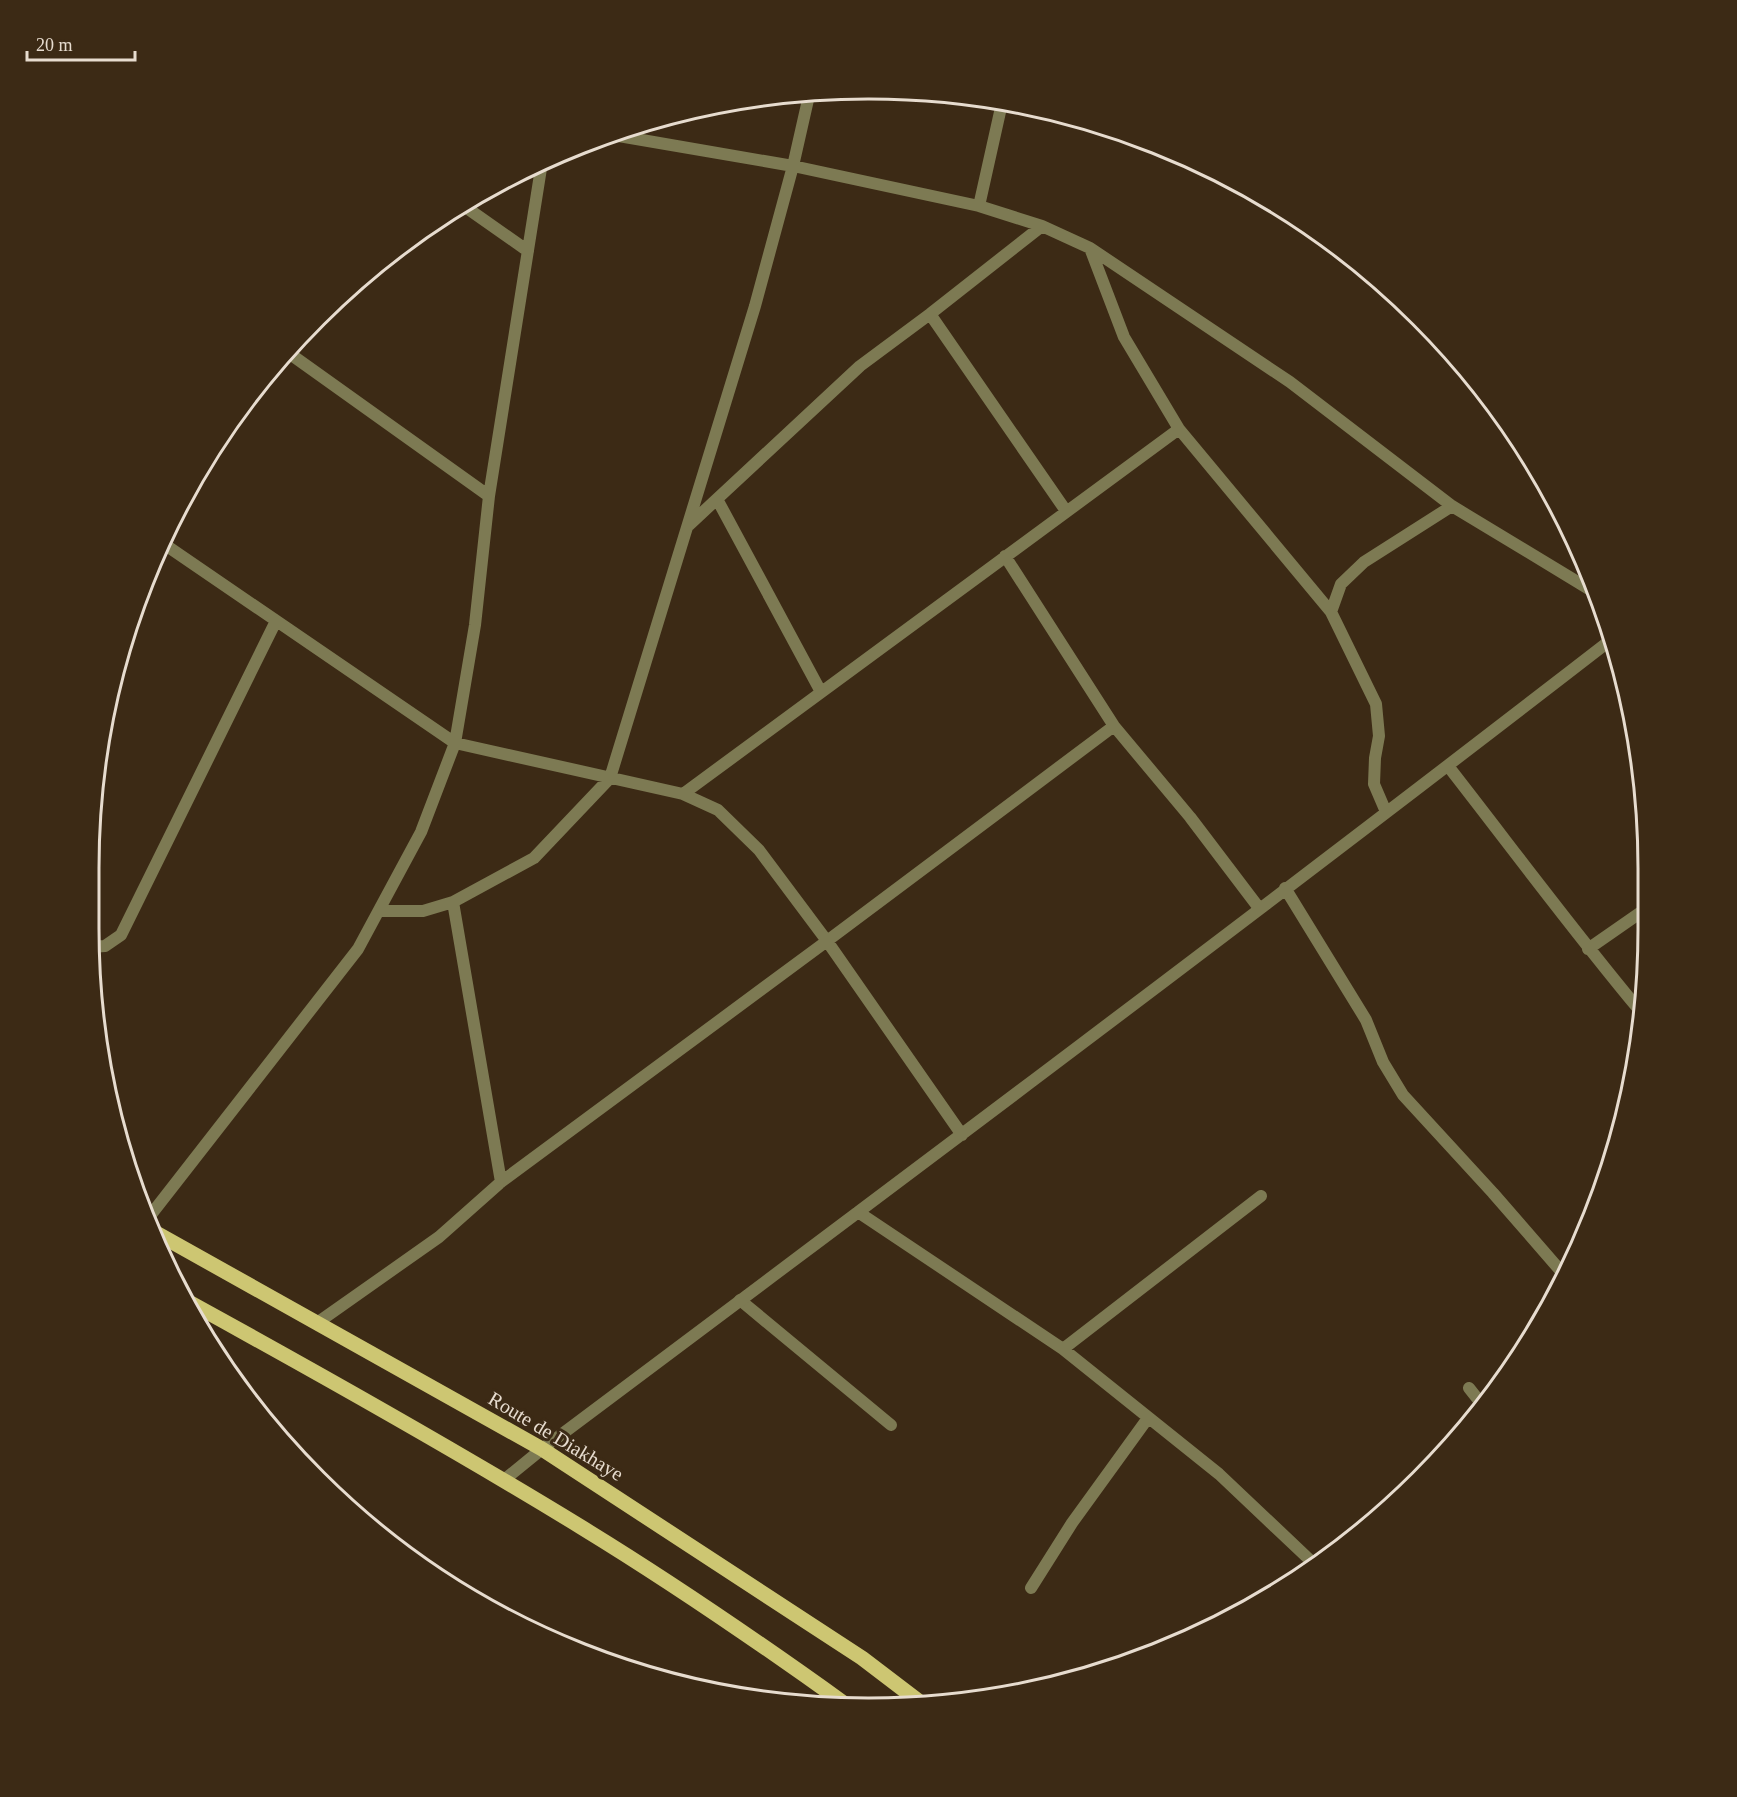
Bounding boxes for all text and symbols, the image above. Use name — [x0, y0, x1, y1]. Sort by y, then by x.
scale bar — [27, 24, 135, 62]
text: 20 m — [36, 35, 73, 55]
street label: Route de Diakhaye — [484, 1387, 627, 1486]

